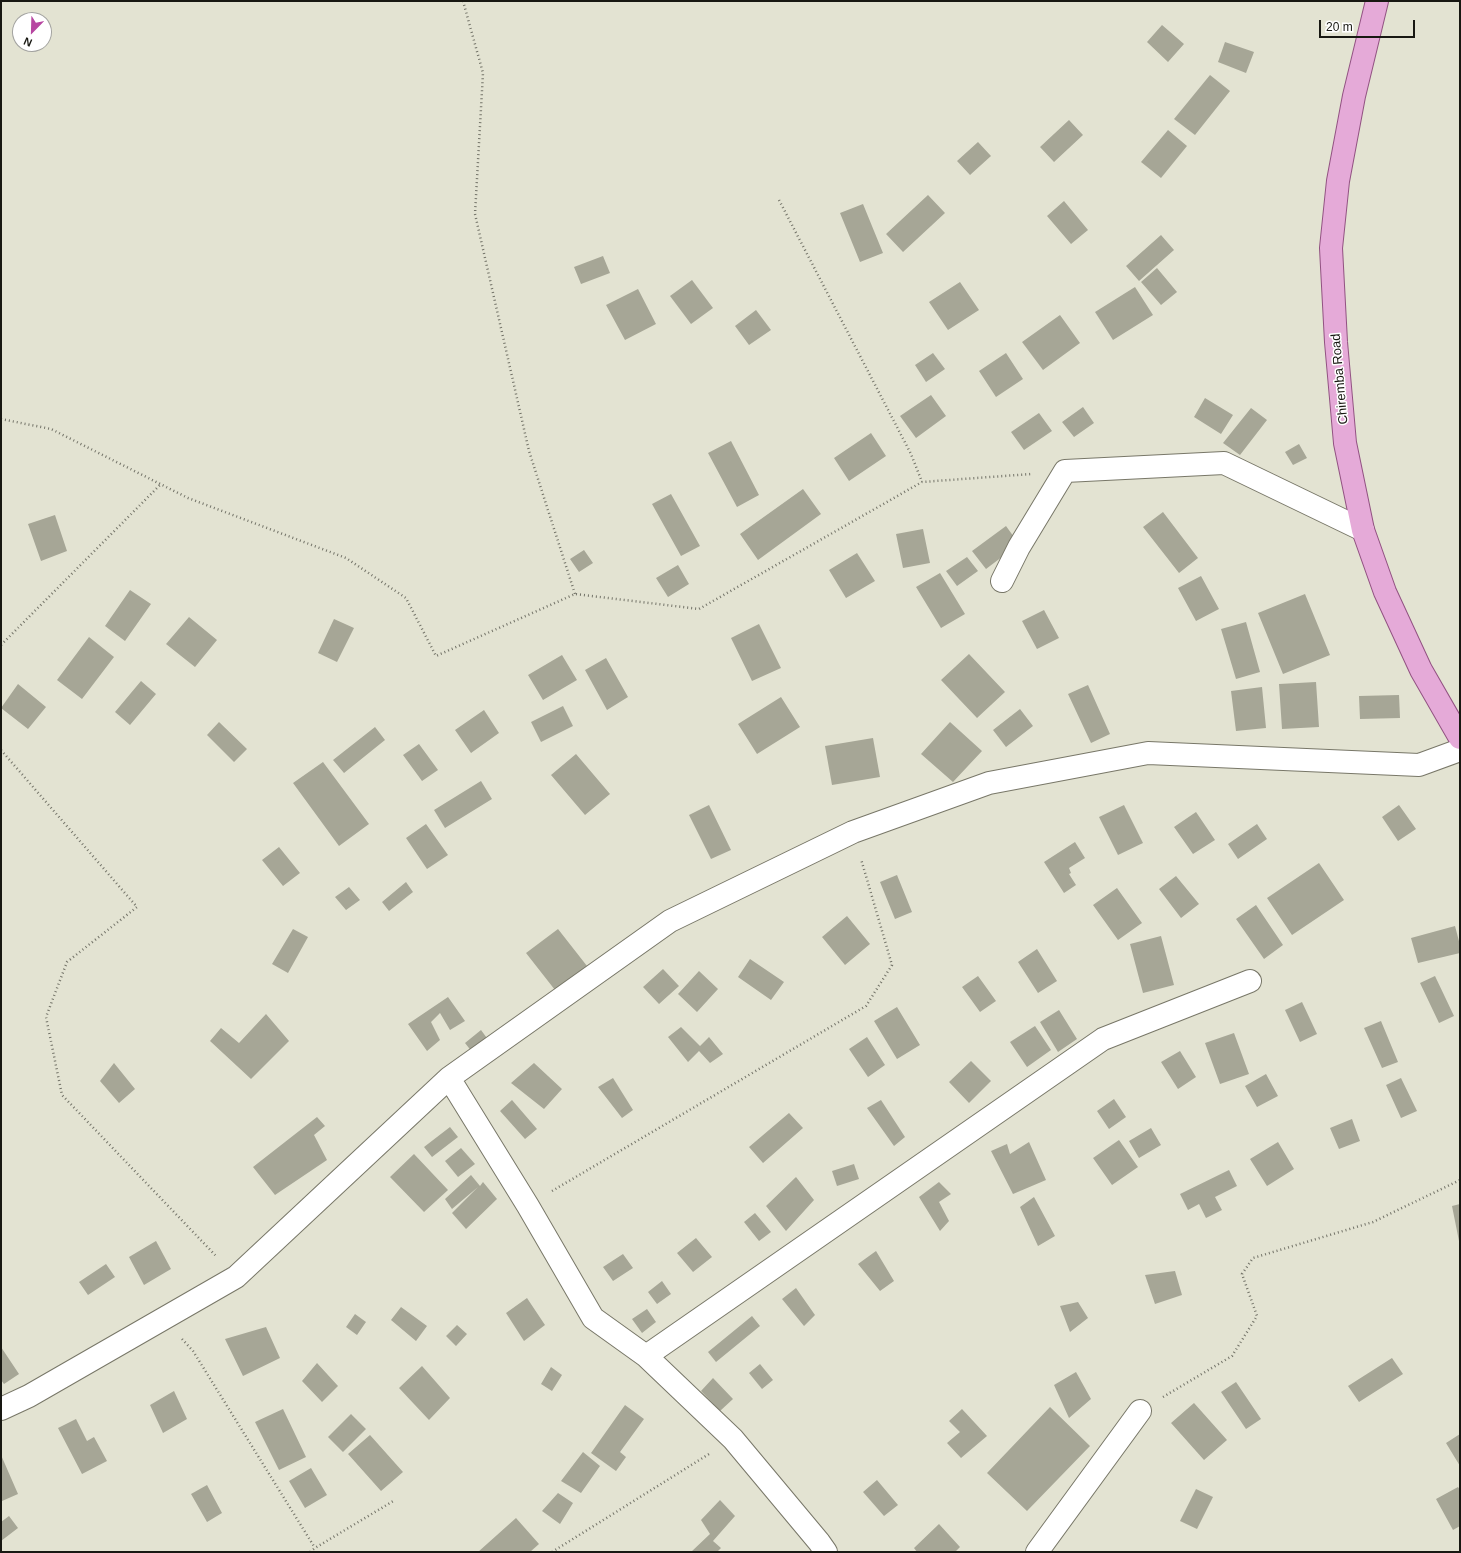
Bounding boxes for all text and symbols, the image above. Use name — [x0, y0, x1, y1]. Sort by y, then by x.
north arrow — [12, 12, 52, 52]
scale bar — [1321, 12, 1417, 38]
text: 20 m — [1326, 20, 1353, 34]
text: N — [22, 35, 34, 49]
street label: Chiremba Road — [1328, 333, 1352, 425]

